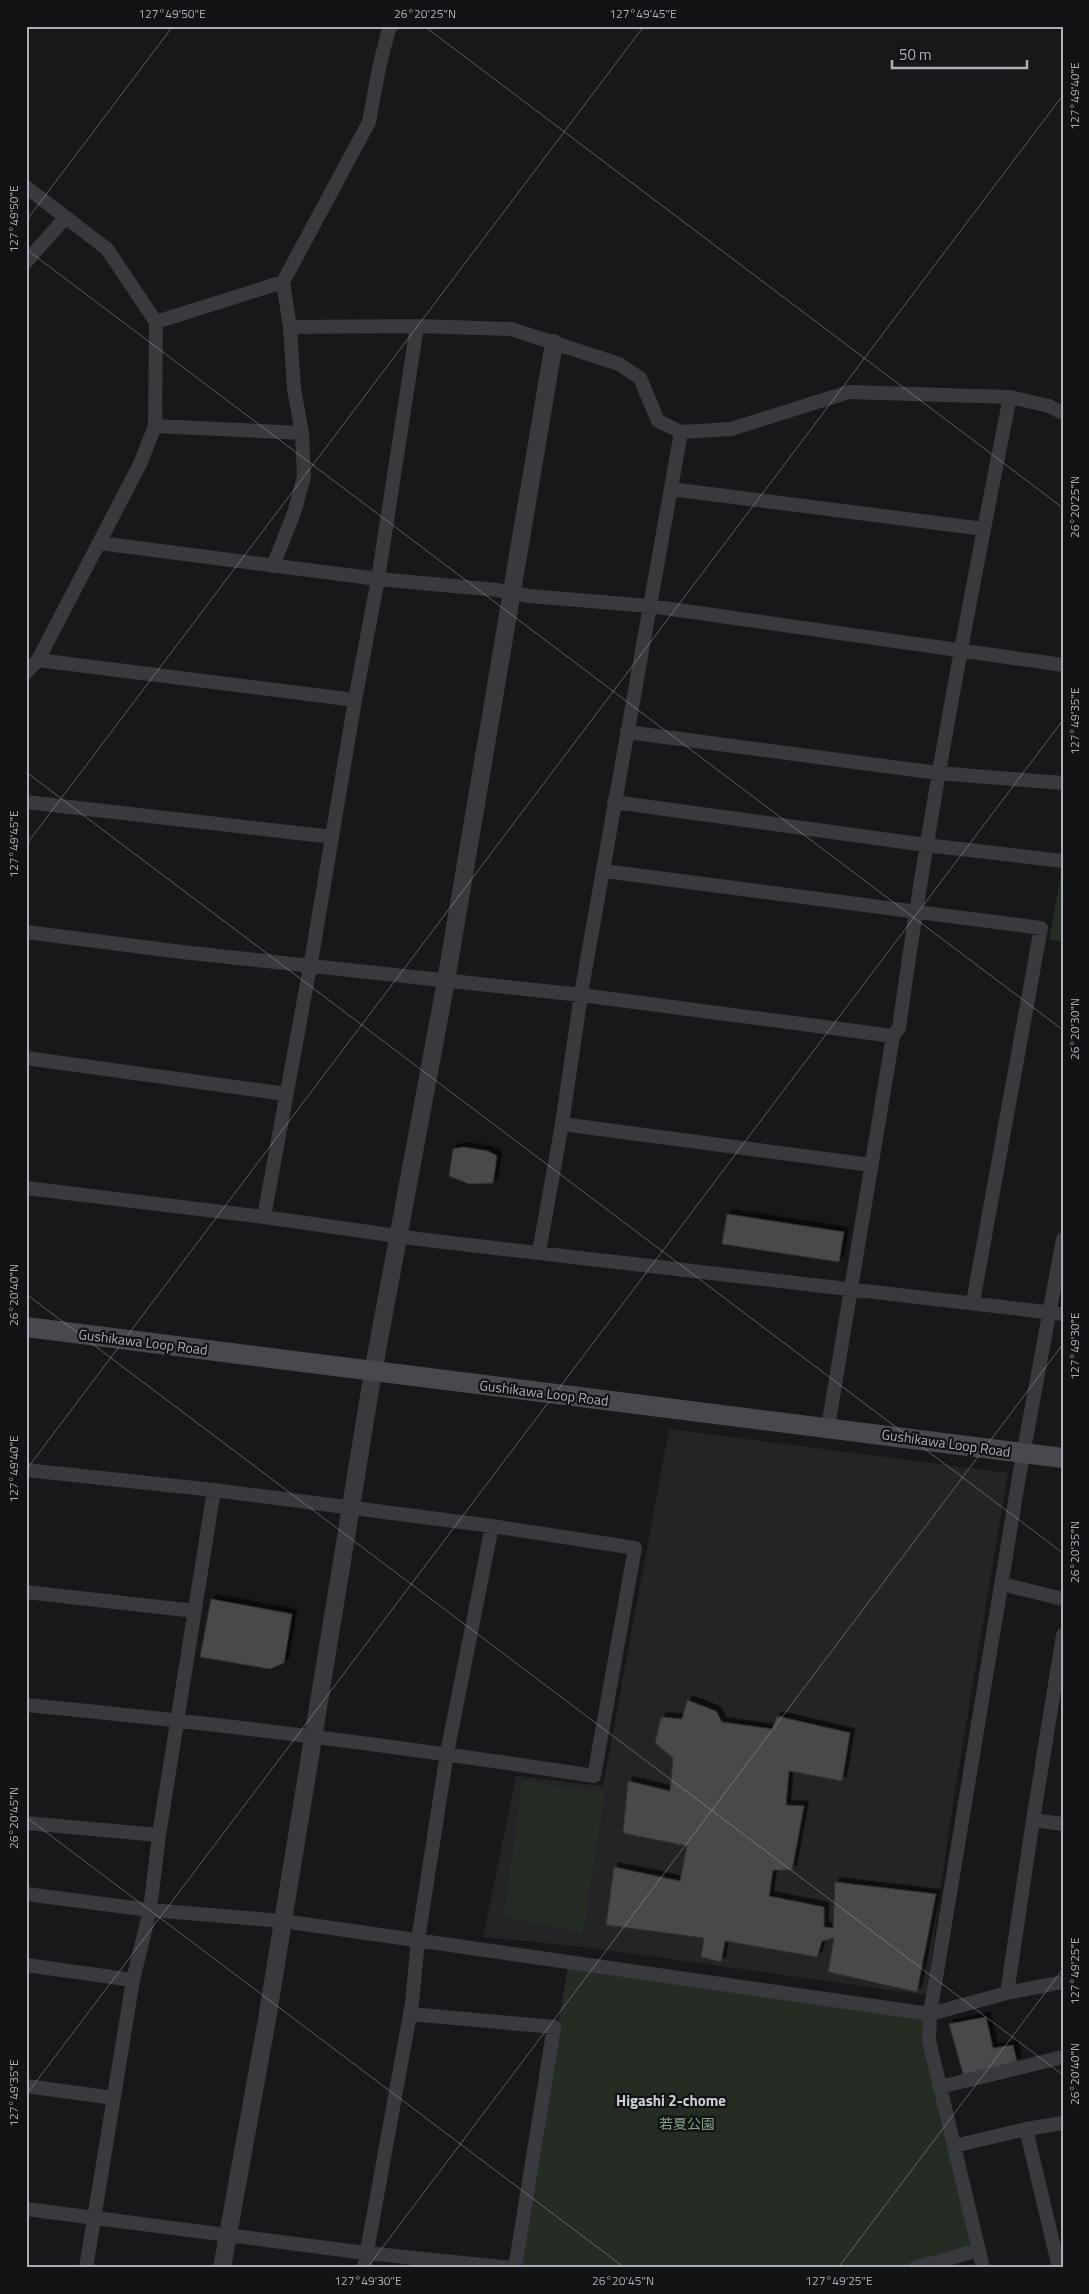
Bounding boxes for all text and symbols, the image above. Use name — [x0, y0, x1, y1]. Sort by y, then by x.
text: 127°49'50"E — [138, 4, 206, 23]
text: 26°20'25"N — [394, 4, 456, 23]
text: 127°49'45"E — [609, 4, 677, 23]
scale bar — [892, 38, 1026, 70]
text: 50 m — [899, 43, 932, 66]
text: 127°49'40"E — [1065, 62, 1084, 130]
text: 127°49'50"E — [4, 185, 23, 253]
text: 26°20'25"N — [1065, 476, 1084, 538]
text: 127°49'35"E — [1065, 687, 1084, 755]
text: 127°49'45"E — [4, 810, 23, 878]
text: 26°20'30"N — [1065, 998, 1084, 1060]
text: 26°20'40"N — [4, 1264, 23, 1326]
text: 127°49'30"E — [1065, 1312, 1084, 1380]
street label: Gushikawa Loop Road — [77, 1323, 209, 1360]
street label: Gushikawa Loop Road — [478, 1374, 610, 1411]
street label: Gushikawa Loop Road — [880, 1423, 1012, 1462]
text: 127°49'40"E — [4, 1435, 23, 1503]
text: 26°20'35"N — [1065, 1521, 1084, 1583]
text: 26°20'45"N — [4, 1787, 23, 1849]
text: 127°49'25"E — [1065, 1937, 1084, 2005]
text: 26°20'40"N — [1065, 2043, 1084, 2105]
text: 127°49'35"E — [4, 2059, 23, 2127]
district label: Higashi 2-chome — [616, 2089, 726, 2112]
park label: 若夏公園 — [659, 2113, 715, 2134]
text: 127°49'30"E — [334, 2271, 402, 2290]
text: 26°20'45"N — [592, 2271, 654, 2290]
text: 127°49'25"E — [805, 2271, 873, 2290]

